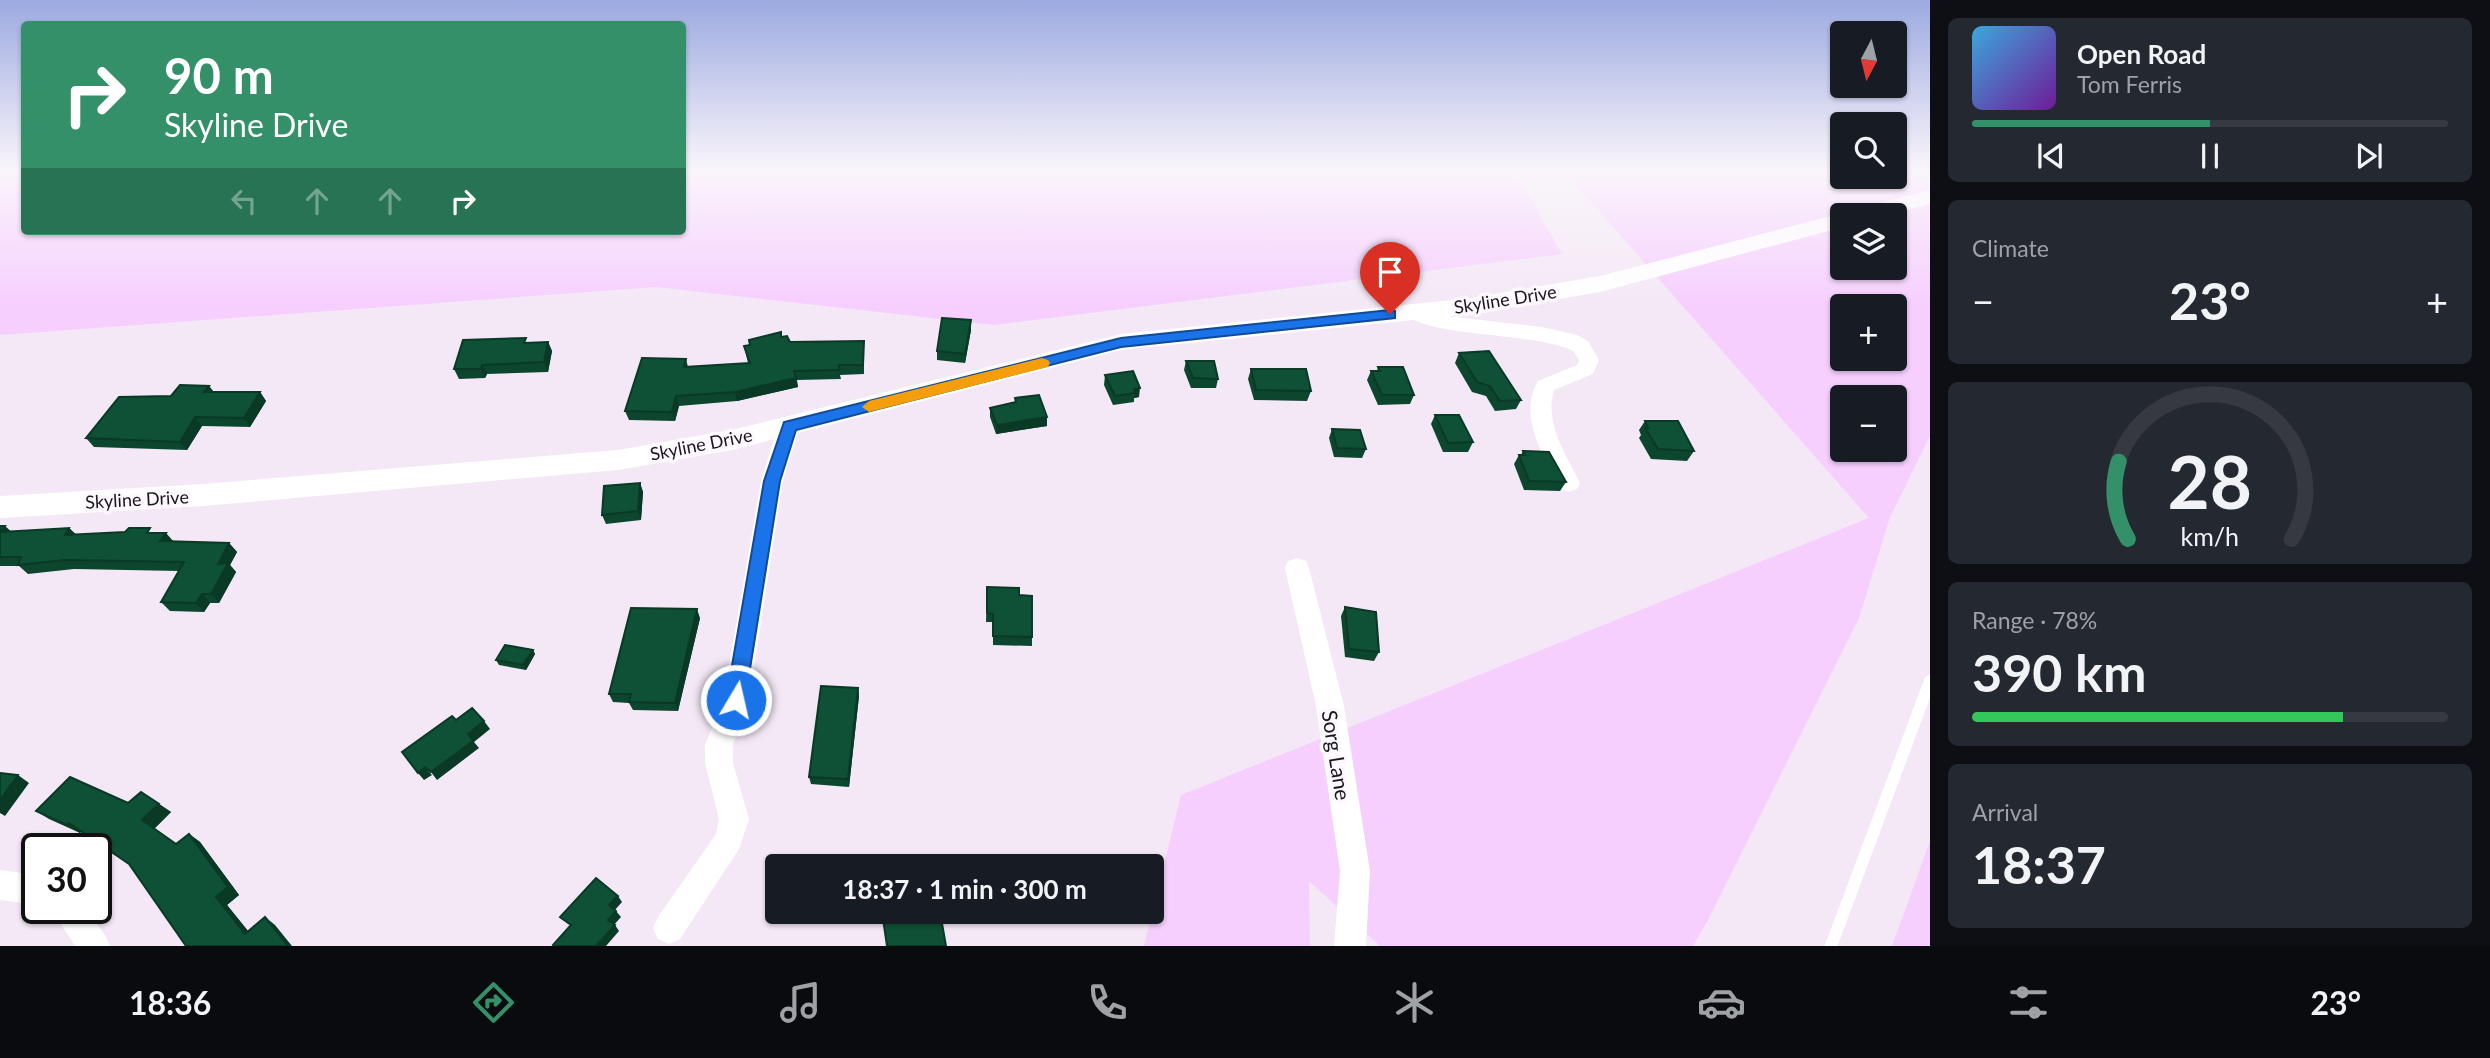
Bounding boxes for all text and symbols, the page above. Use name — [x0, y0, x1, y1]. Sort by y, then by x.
north arrow — [1830, 21, 1908, 98]
map controls — [1830, 21, 1907, 462]
text: Open Road — [2077, 38, 2206, 70]
text: 90 m — [164, 46, 274, 104]
icon: right — [49, 49, 140, 140]
text: Tom Ferris — [2077, 70, 2182, 98]
text: Skyline Drive — [164, 105, 348, 144]
button: search — [1830, 112, 1907, 189]
icon: previous — [2032, 137, 2070, 175]
icon: pause — [2191, 137, 2229, 175]
icon: next — [2350, 137, 2388, 175]
icon: left — [225, 182, 263, 220]
icon: ahead — [298, 182, 336, 220]
icon: ahead — [371, 182, 409, 220]
icon: right — [444, 182, 482, 220]
button: layers — [1830, 203, 1907, 280]
text: Climate — [1972, 234, 2049, 262]
pin — [1360, 242, 1420, 314]
icon: arrive — [1371, 253, 1409, 291]
text: 23° — [2169, 269, 2251, 331]
text: − — [1972, 278, 1994, 324]
text: + — [2426, 278, 2448, 324]
street label: Skyline Drive — [1452, 280, 1558, 318]
button: + — [1830, 294, 1907, 371]
button: − — [1830, 385, 1907, 462]
street label: Skyline Drive — [648, 423, 754, 465]
text: 28 — [2168, 437, 2252, 525]
street label: Skyline Drive — [85, 485, 189, 513]
text: km/h — [2181, 521, 2239, 551]
text: Range · 78% — [1972, 606, 2097, 634]
text: 390 km — [1972, 641, 2146, 703]
position arrow — [699, 663, 773, 737]
street label: Sorg Lane — [1318, 708, 1356, 802]
text: Arrival — [1972, 798, 2038, 826]
speed limit sign: 30 — [21, 833, 112, 924]
text: 18:37 — [1972, 833, 2106, 895]
text: 18:37 · 1 min · 300 m — [842, 873, 1087, 905]
icon: directions — [469, 978, 518, 1027]
icon: music — [776, 978, 825, 1027]
icon: phone — [1083, 978, 1132, 1027]
icon: climate — [1390, 978, 1439, 1027]
icon: car — [1697, 978, 1746, 1027]
icon: filters — [2004, 978, 2053, 1027]
text: 18:36 — [129, 983, 211, 1022]
text: 23° — [2311, 983, 2361, 1022]

